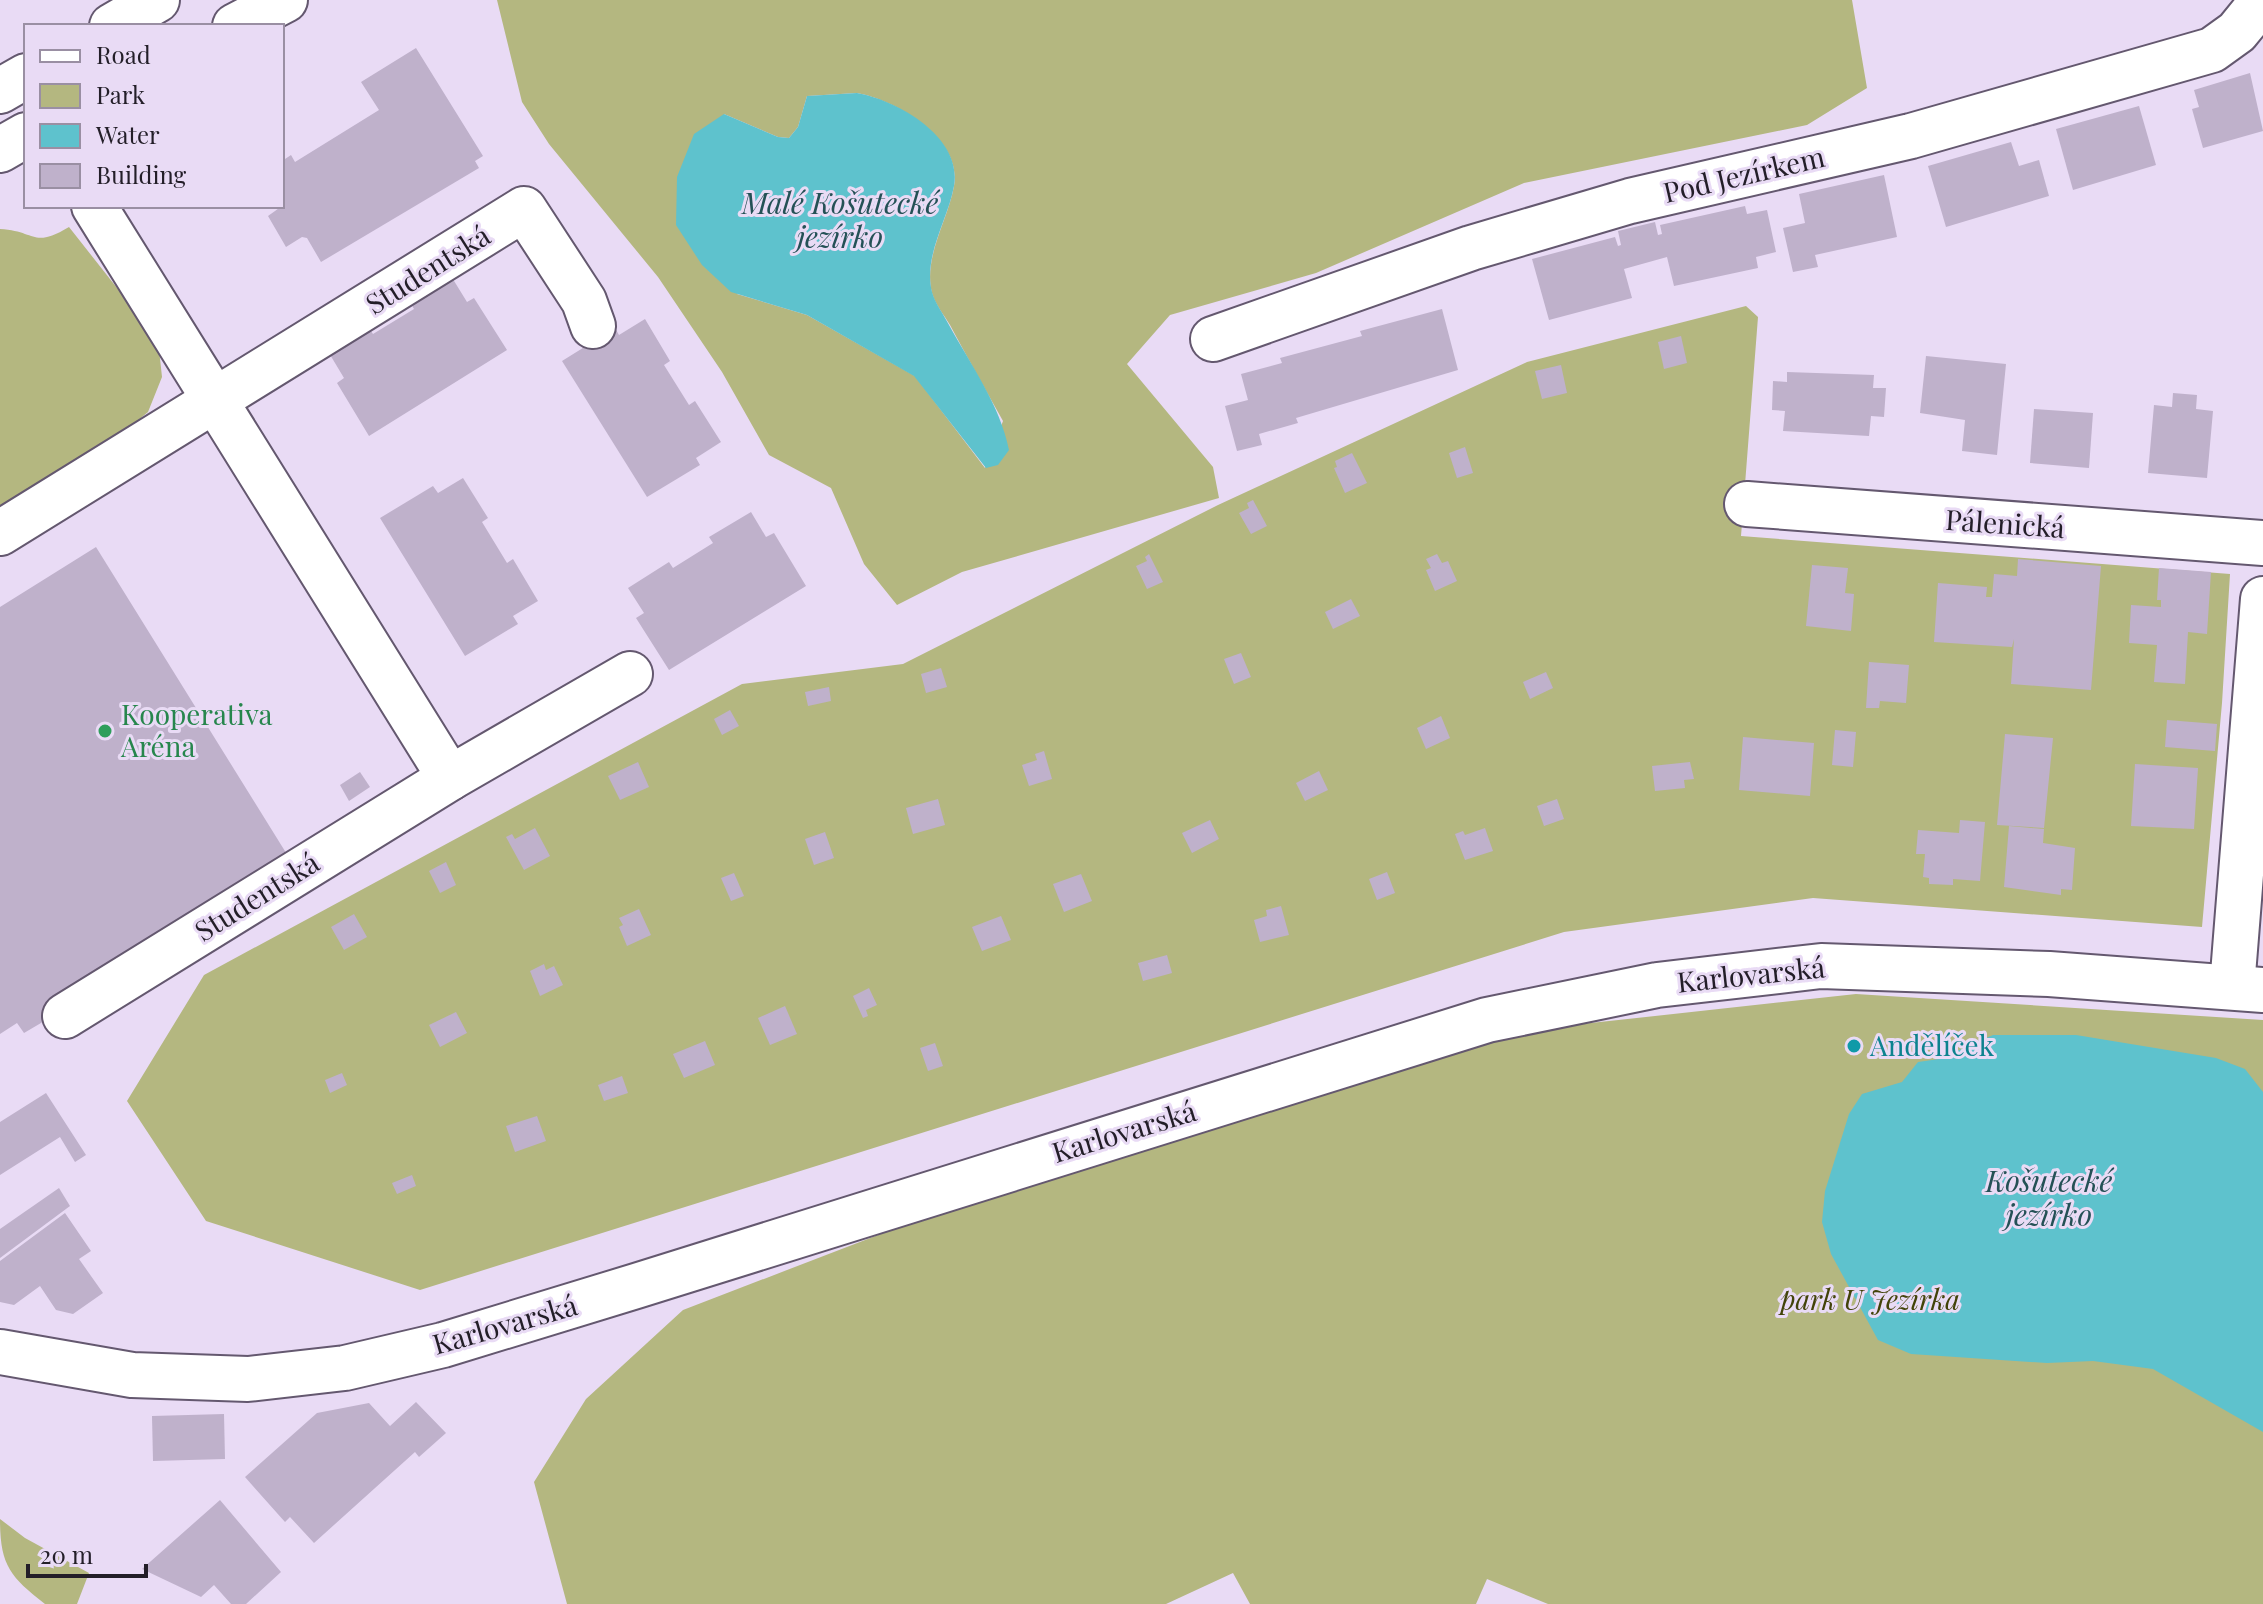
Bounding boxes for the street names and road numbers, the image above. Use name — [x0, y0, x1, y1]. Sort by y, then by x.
street label: Pod Jezírkem — [1659, 137, 1828, 210]
street label: Studentská — [358, 216, 496, 321]
street label: Pálenická — [1944, 500, 2066, 545]
street label: Studentská — [187, 843, 325, 948]
street label: Karlovarská — [1675, 947, 1827, 1000]
street label: Karlovarská — [1047, 1091, 1200, 1170]
street label: Karlovarská — [428, 1285, 581, 1362]

